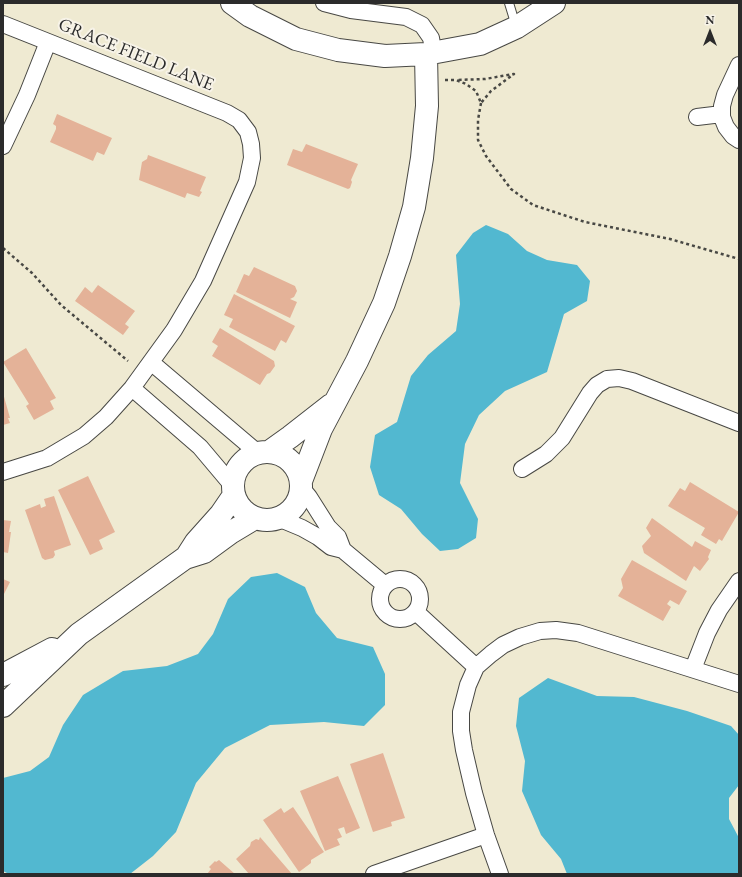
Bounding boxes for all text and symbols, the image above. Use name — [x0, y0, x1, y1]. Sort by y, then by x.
north arrow — [690, 12, 730, 52]
text: N — [706, 13, 714, 27]
street label: GRACE FIELD LANE — [55, 14, 217, 96]

